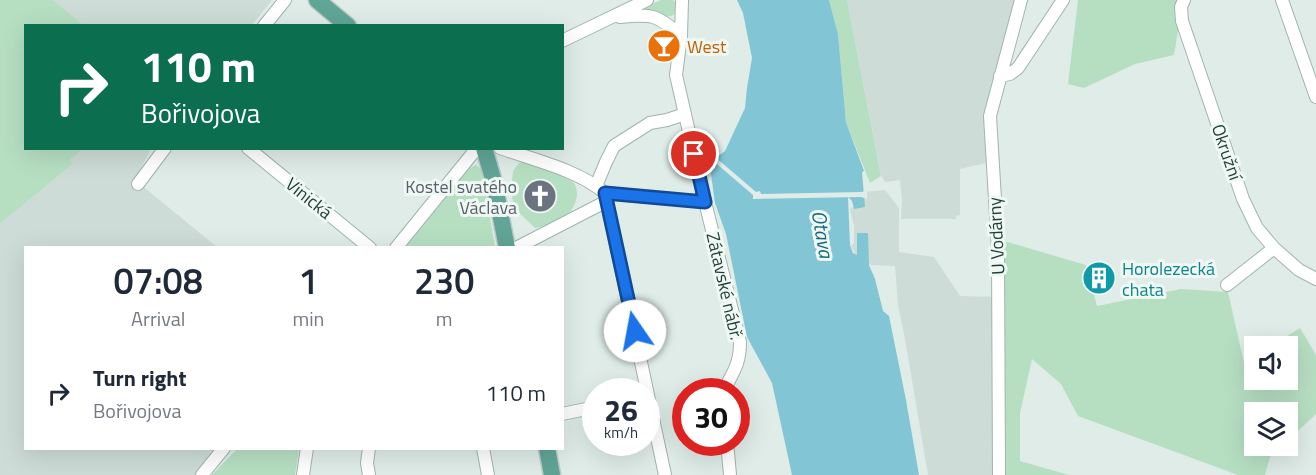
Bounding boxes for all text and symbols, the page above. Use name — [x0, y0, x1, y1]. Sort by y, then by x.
bar icon: West — [646, 28, 682, 64]
place label: West — [687, 33, 727, 60]
text: 110 m — [141, 34, 256, 98]
icon: right — [42, 48, 120, 126]
text: Bořivojova — [141, 92, 260, 133]
street label: Okružní — [1205, 120, 1250, 186]
pin — [668, 128, 719, 179]
icon: arrive — [677, 137, 710, 170]
street label: Vinická — [280, 171, 338, 225]
place label: Kostel svatého Václava — [405, 173, 517, 221]
church icon: Kostel svatého Václava — [522, 178, 558, 214]
street label: U Vodárny — [980, 196, 1012, 276]
water label: Otava — [804, 208, 843, 261]
street label: Zátavské nábř. — [700, 230, 750, 342]
text: 07:08 — [114, 253, 203, 308]
text: 1 — [298, 253, 318, 308]
text: 230 — [414, 253, 474, 308]
place label: Horolezecká chata — [1122, 255, 1215, 303]
building icon: Horolezecká chata — [1081, 260, 1117, 296]
position arrow — [603, 299, 667, 363]
text: Arrival — [131, 303, 185, 334]
text: min — [292, 303, 324, 334]
text: m — [436, 303, 452, 334]
map controls — [1244, 336, 1298, 456]
button: sound — [1244, 336, 1298, 390]
text: Turn right — [93, 361, 187, 395]
text: 110 m — [486, 376, 546, 410]
icon: right — [42, 377, 75, 410]
speed limit sign: 30 — [672, 378, 750, 456]
text: 26 — [604, 387, 638, 433]
text: Bořivojova — [93, 395, 181, 426]
button: layers — [1244, 402, 1298, 456]
text: km/h — [604, 421, 638, 444]

